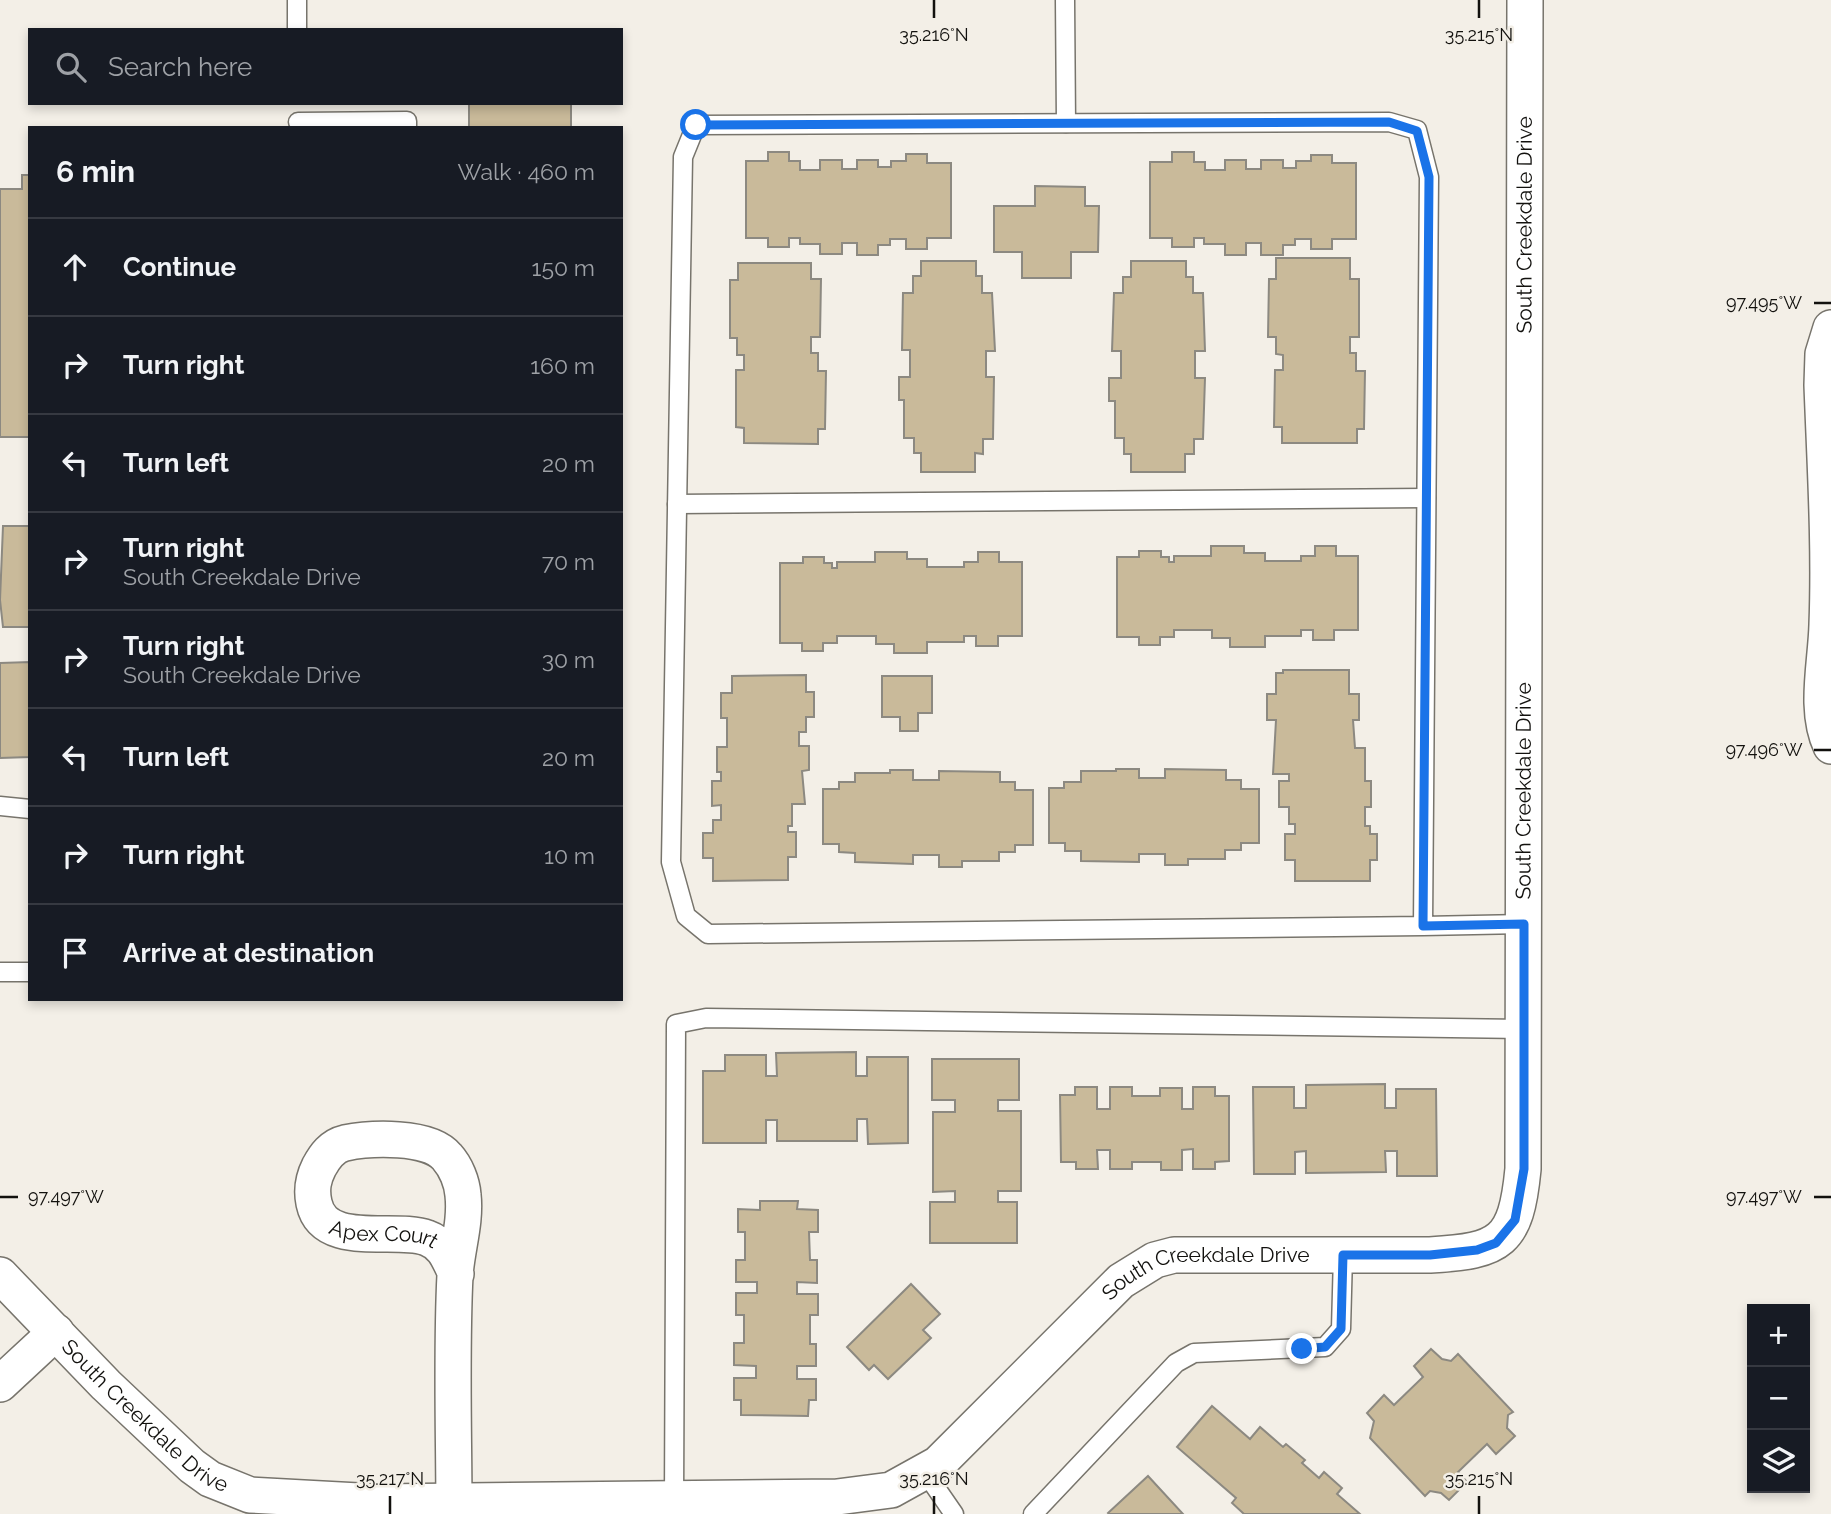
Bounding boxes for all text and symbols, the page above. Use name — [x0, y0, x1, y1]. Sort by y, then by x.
text: 35.216°N — [899, 24, 969, 45]
text: 35.215°N — [1445, 24, 1513, 45]
search box — [28, 28, 623, 105]
icon: search — [52, 48, 90, 86]
text: Search here — [108, 52, 252, 82]
route start — [680, 109, 711, 140]
street label: South Creekdale Drive — [1511, 116, 1537, 333]
text: 6 min — [56, 154, 135, 189]
text: Walk · 460 m — [458, 158, 595, 185]
icon: ahead — [56, 248, 94, 286]
text: Continue — [123, 252, 236, 282]
text: 150 m — [532, 254, 595, 281]
text: 97.495°W — [1726, 292, 1802, 313]
icon: right — [56, 346, 94, 384]
text: Turn right — [123, 350, 244, 380]
text: 160 m — [530, 352, 595, 379]
icon: left — [56, 444, 94, 482]
text: Turn left — [123, 448, 229, 478]
text: 20 m — [542, 450, 595, 477]
text: Turn right — [123, 533, 244, 563]
icon: right — [56, 542, 94, 580]
text: 70 m — [542, 548, 595, 575]
text: South Creekdale Drive — [123, 563, 361, 590]
text: Turn right — [123, 631, 244, 661]
icon: right — [56, 640, 94, 678]
text: 30 m — [542, 646, 595, 673]
text: South Creekdale Drive — [123, 661, 361, 688]
street label: South Creekdale Drive — [1510, 682, 1536, 899]
icon: left — [56, 738, 94, 776]
text: 97.496°W — [1725, 739, 1803, 760]
text: Turn left — [123, 742, 229, 772]
text: 20 m — [542, 744, 595, 771]
icon: right — [56, 836, 94, 874]
text: Turn right — [123, 840, 244, 870]
text: 10 m — [544, 842, 595, 869]
icon: arrive — [56, 934, 94, 972]
text: Arrive at destination — [123, 938, 374, 968]
text: 97.497°W — [28, 1186, 104, 1207]
text: 97.497°W — [1726, 1186, 1802, 1207]
street label: Apex Court — [326, 1214, 443, 1253]
street label: South Creekdale Drive — [1096, 1242, 1310, 1305]
map controls — [1747, 1304, 1810, 1493]
button: + — [1747, 1304, 1810, 1367]
route end — [1286, 1333, 1317, 1364]
street label: South Creekdale Drive — [57, 1334, 232, 1497]
button: − — [1747, 1367, 1810, 1430]
button: layers — [1747, 1430, 1810, 1493]
text: 35.217°N — [356, 1468, 424, 1489]
text: 35.216°N — [899, 1468, 969, 1489]
text: 35.215°N — [1445, 1468, 1513, 1489]

